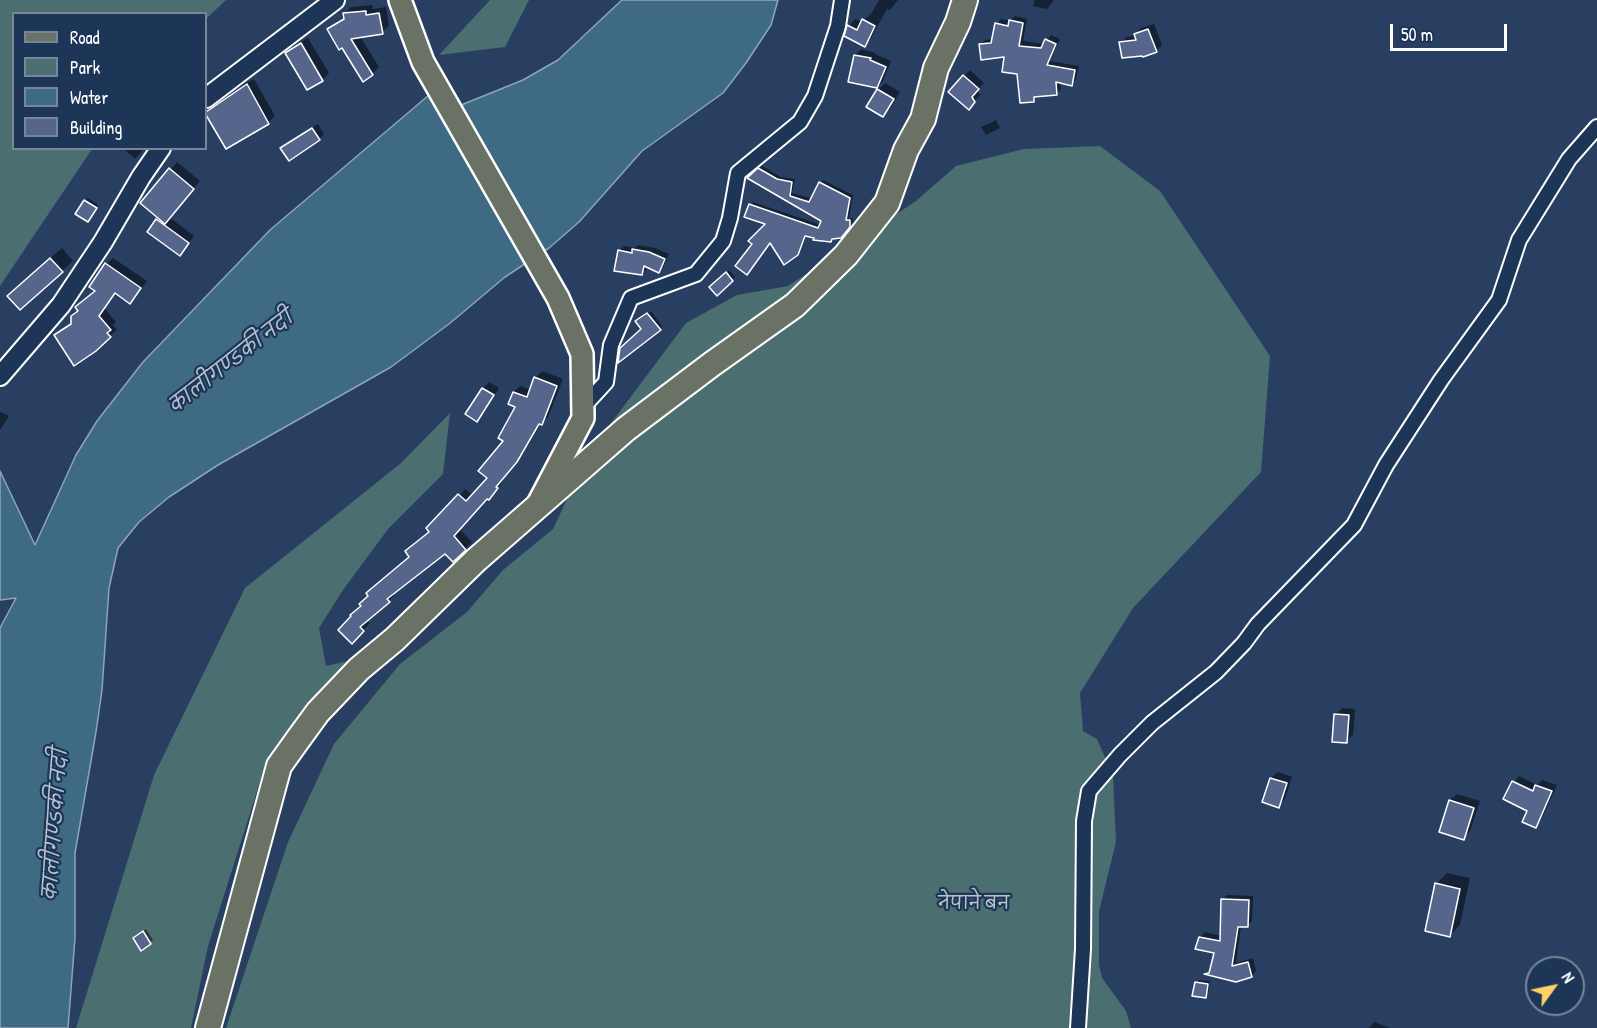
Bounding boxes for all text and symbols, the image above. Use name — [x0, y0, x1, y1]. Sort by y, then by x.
legend — [12, 12, 207, 150]
scale bar — [1393, 12, 1510, 50]
text: 50 m — [1401, 22, 1433, 47]
text: Road — [70, 25, 100, 50]
text: Park — [70, 55, 100, 80]
text: Water — [70, 85, 108, 110]
text: Building — [70, 115, 122, 140]
water label: कालीगण्डकी नदी — [164, 307, 298, 419]
water label: कालीगण्डकी नदी — [39, 748, 73, 902]
park label: नेपाने बन — [938, 893, 1010, 915]
north arrow — [1525, 956, 1585, 1016]
text: N — [1557, 968, 1580, 987]

